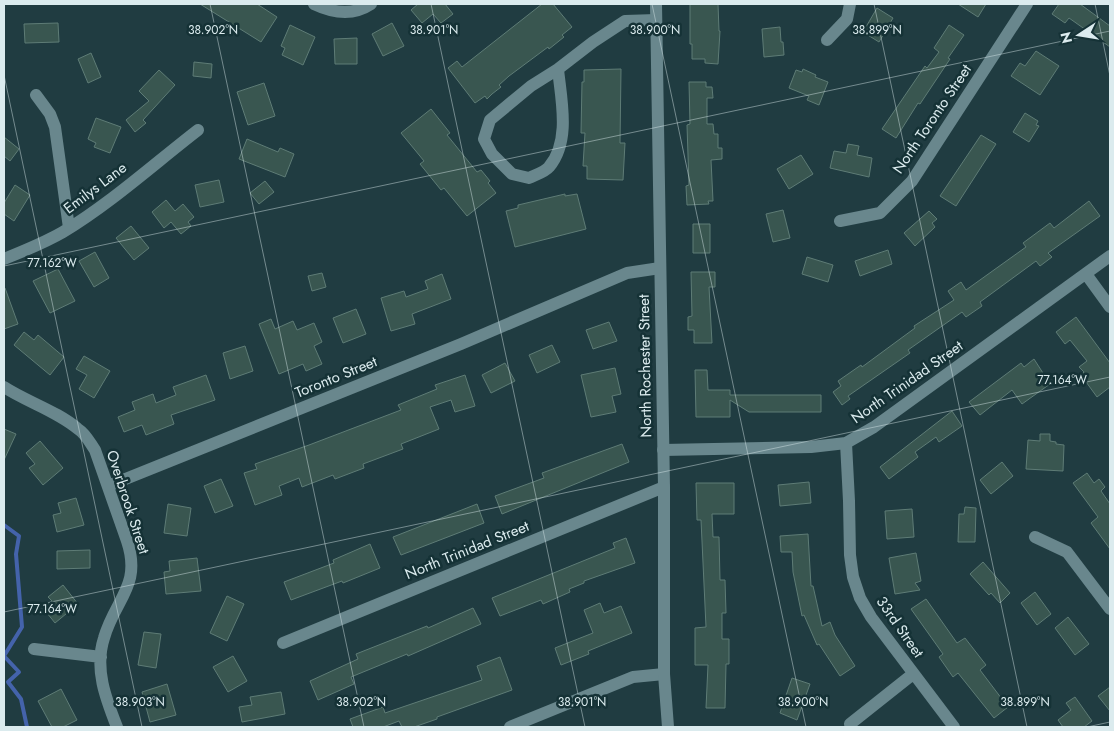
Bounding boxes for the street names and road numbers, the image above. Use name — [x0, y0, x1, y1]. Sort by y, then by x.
street label: North Toronto Street — [887, 60, 977, 178]
street label: Emilys Lane — [59, 157, 131, 219]
street label: North Rochester Street — [633, 294, 657, 438]
street label: North Trinidad Street — [847, 335, 968, 429]
street label: Toronto Street — [292, 350, 381, 403]
street label: Overbrook Street — [101, 447, 155, 557]
street label: North Trinidad Street — [402, 515, 533, 585]
street label: 33rd Street — [871, 592, 929, 662]

